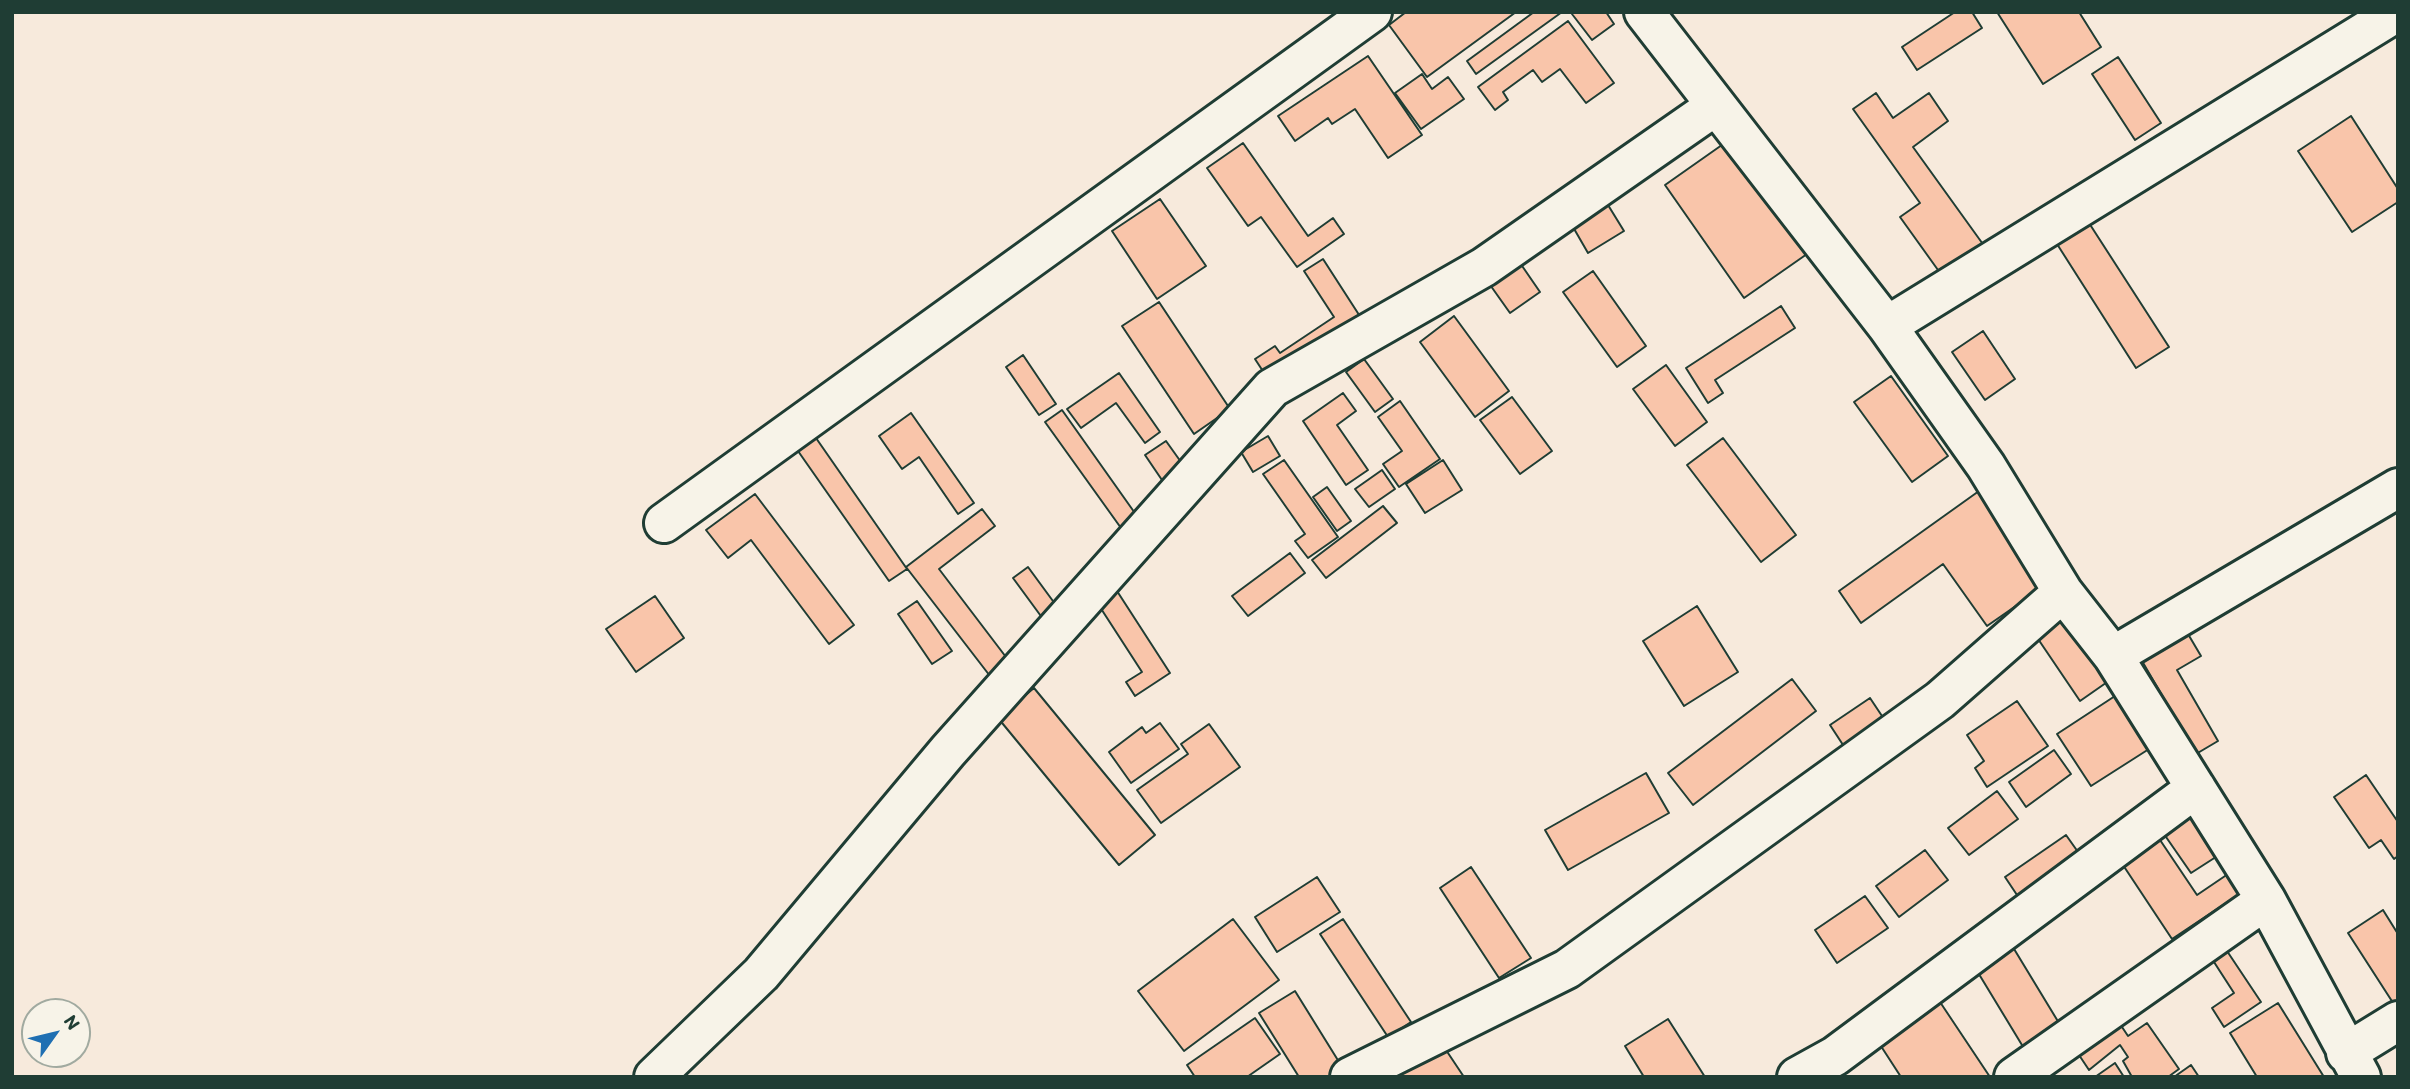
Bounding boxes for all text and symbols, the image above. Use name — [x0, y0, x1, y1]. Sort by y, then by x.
north arrow — [21, 998, 91, 1068]
text: N — [59, 1010, 85, 1034]

